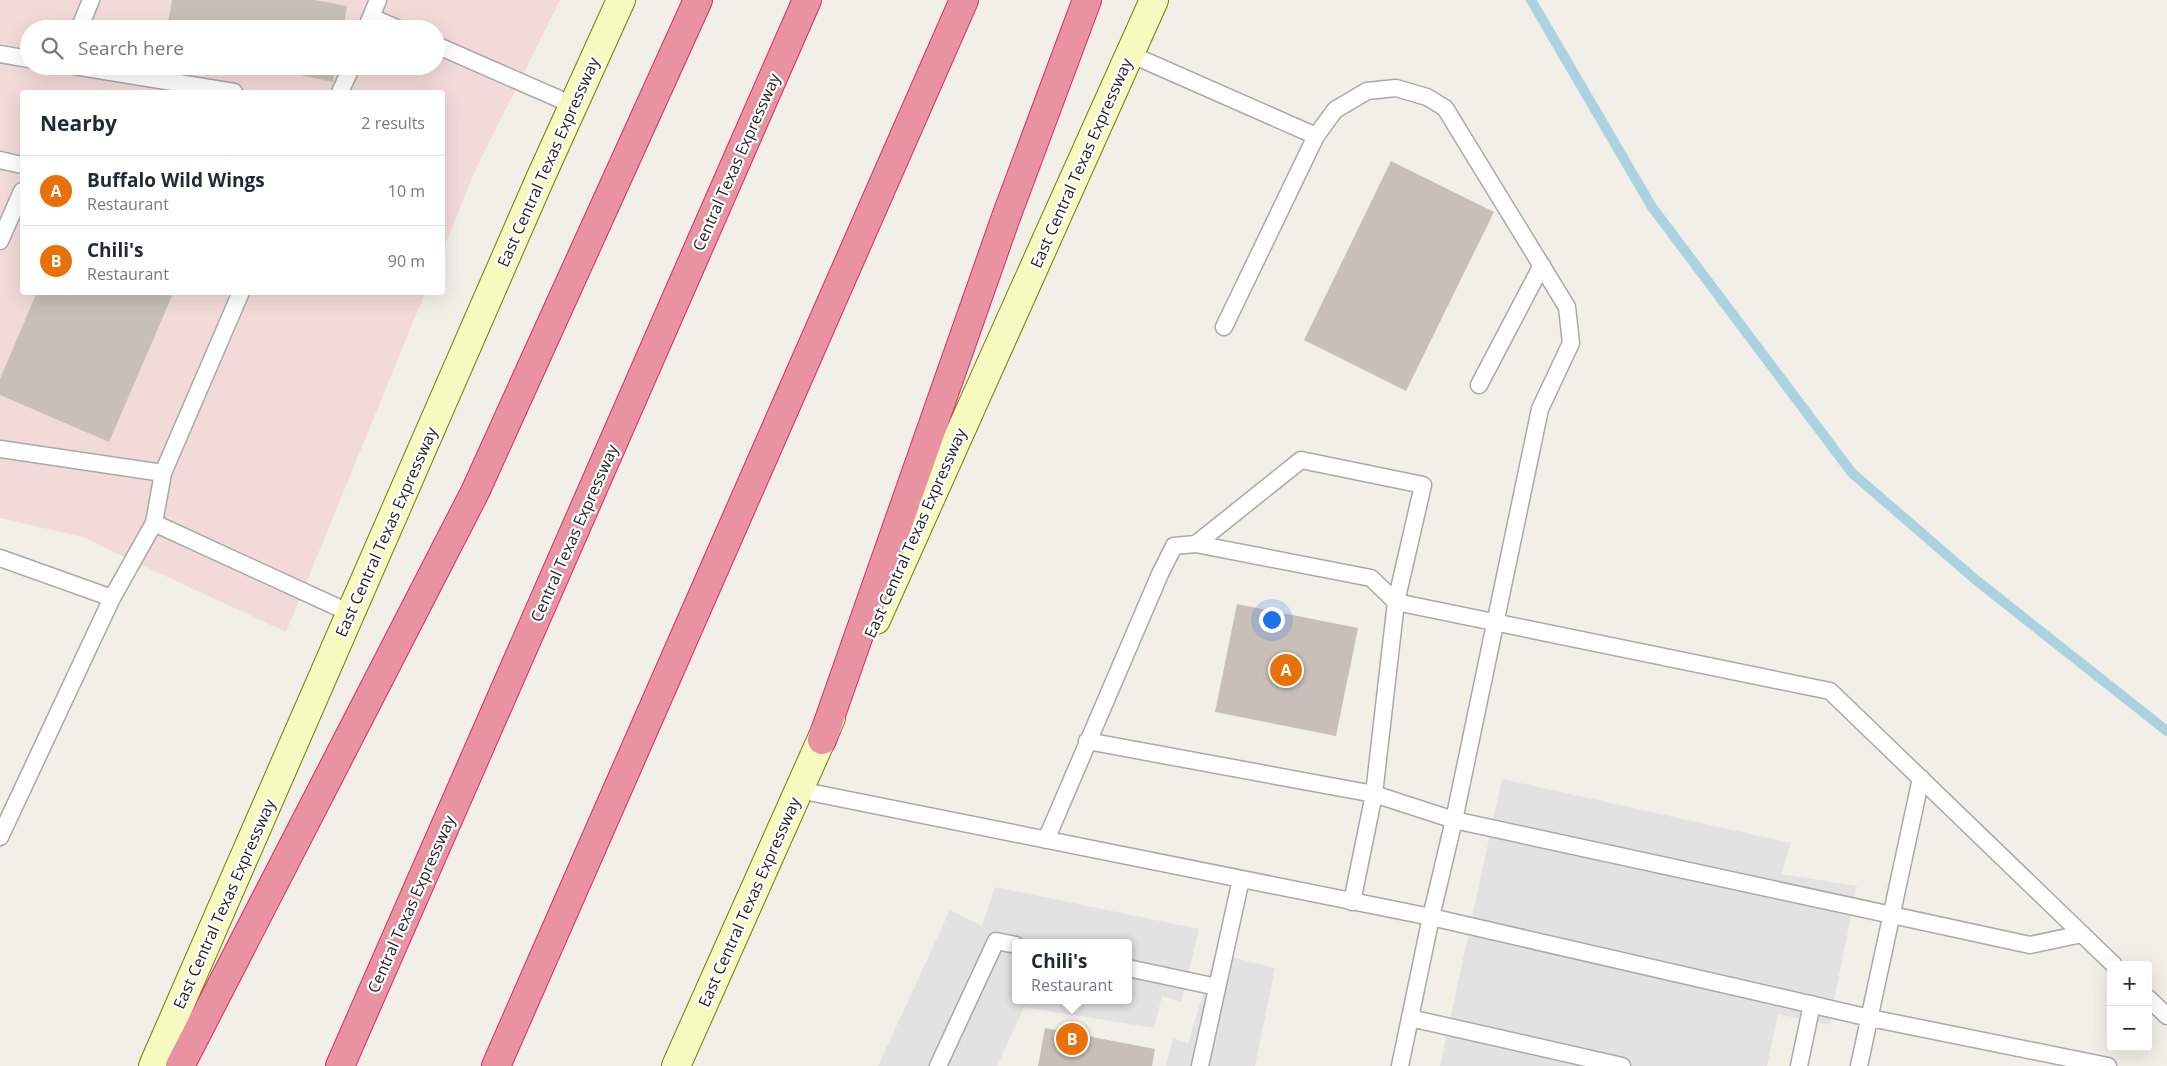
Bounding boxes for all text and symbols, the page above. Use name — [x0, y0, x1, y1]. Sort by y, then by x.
search box — [20, 20, 445, 75]
icon: search — [38, 34, 66, 62]
text: Search here — [78, 35, 184, 61]
street label: East Central Texas Expressway — [492, 53, 605, 270]
street label: East Central Texas Expressway — [1025, 54, 1138, 271]
street label: Central Texas Expressway — [687, 69, 786, 254]
text: Nearby — [40, 109, 117, 137]
text: 2 results — [361, 112, 425, 134]
text: Buffalo Wild Wings — [87, 167, 265, 193]
text: A — [50, 180, 62, 202]
text: 10 m — [388, 180, 425, 202]
text: Restaurant — [87, 193, 169, 215]
text: Chili's — [87, 237, 144, 263]
text: B — [51, 250, 61, 272]
text: 90 m — [388, 250, 425, 272]
text: Restaurant — [87, 263, 169, 285]
street label: East Central Texas Expressway — [330, 423, 443, 640]
street label: East Central Texas Expressway — [859, 424, 972, 641]
street label: Central Texas Expressway — [525, 440, 624, 625]
your location — [1259, 607, 1285, 633]
pin: A — [1270, 651, 1302, 689]
street label: East Central Texas Expressway — [693, 793, 806, 1010]
street label: East Central Texas Expressway — [168, 795, 281, 1012]
street label: Central Texas Expressway — [362, 811, 461, 996]
popup — [1012, 939, 1132, 1004]
text: Chili's — [1031, 948, 1088, 974]
map controls — [2107, 961, 2152, 1051]
button: + — [2107, 961, 2152, 1006]
text: Restaurant — [1031, 974, 1113, 996]
button: − — [2107, 1006, 2152, 1051]
pin: B — [1056, 1020, 1088, 1058]

